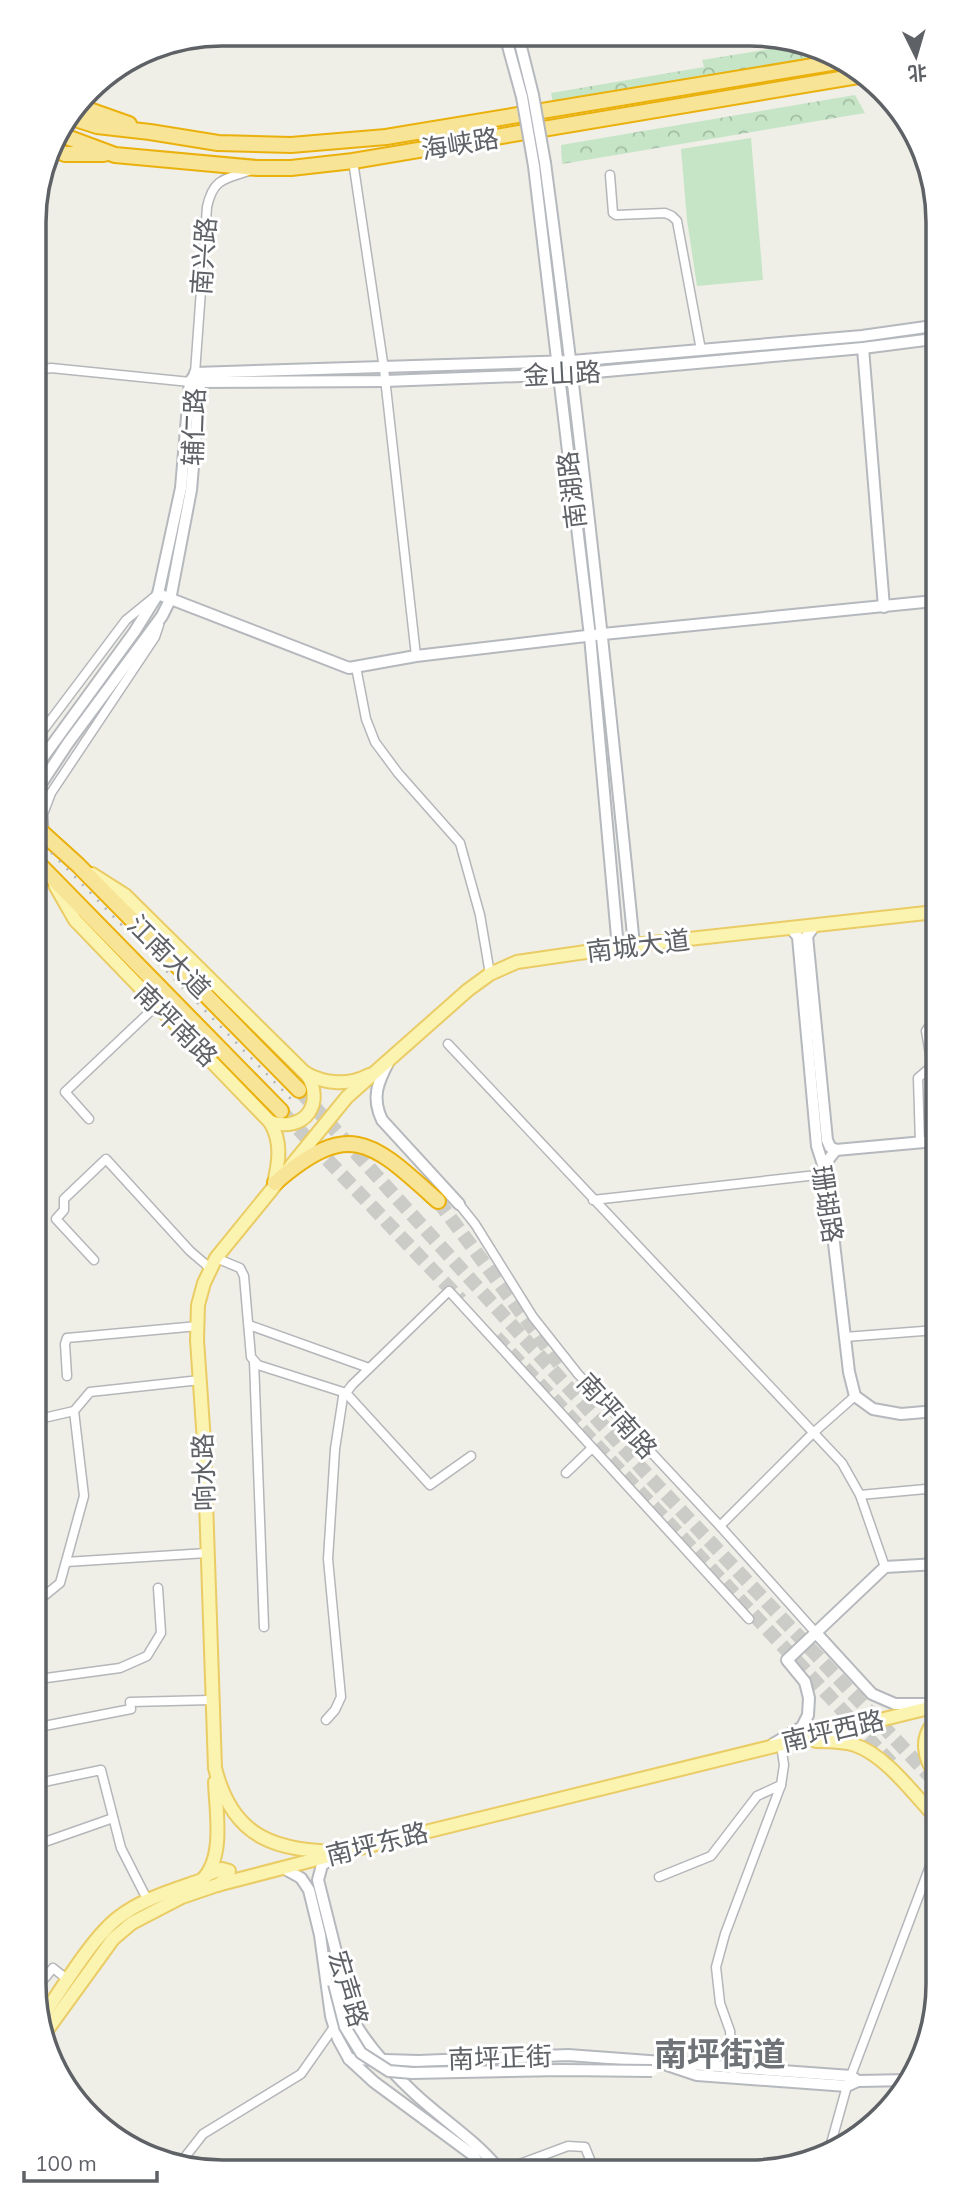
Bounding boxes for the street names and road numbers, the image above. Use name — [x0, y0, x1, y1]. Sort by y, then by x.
street label: 海峡路 — [419, 121, 501, 166]
street label: 南兴路 — [184, 216, 223, 296]
street label: 金山路 — [522, 355, 602, 392]
street label: 辅仁路 — [176, 387, 211, 467]
street label: 南湖路 — [550, 449, 593, 531]
street label: 江南大道 — [121, 908, 218, 1005]
street label: 南城大道 — [584, 923, 692, 968]
street label: 南坪南路 — [128, 976, 225, 1073]
street label: 珊瑚路 — [805, 1163, 850, 1245]
street label: 南坪南路 — [570, 1366, 664, 1465]
street label: 响水路 — [186, 1432, 221, 1512]
street label: 南坪西路 — [779, 1703, 887, 1758]
street label: 南坪东路 — [322, 1815, 431, 1872]
street label: 宏声路 — [321, 1947, 376, 2031]
street label: 南坪正街 — [447, 2039, 553, 2076]

